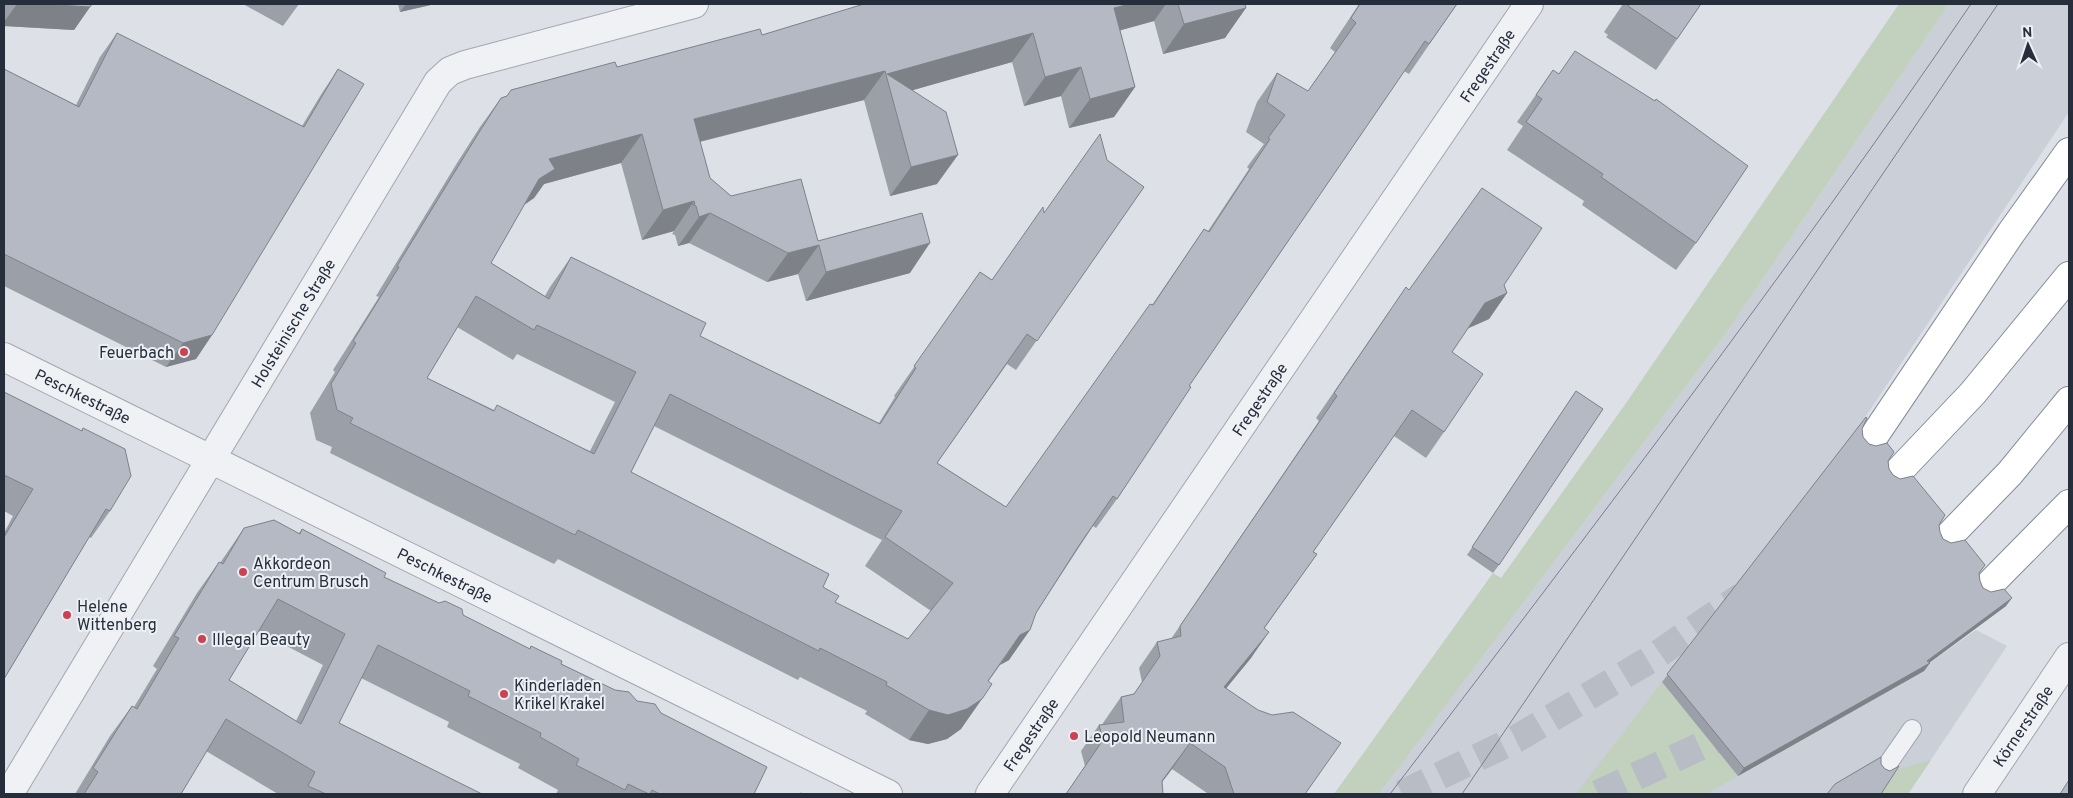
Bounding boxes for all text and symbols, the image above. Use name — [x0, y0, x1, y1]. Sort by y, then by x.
north arrow — [2003, 20, 2053, 70]
text: N — [2022, 25, 2033, 42]
street label: Fregestraße — [1457, 26, 1521, 107]
street label: Holsteinische Straße — [248, 256, 341, 392]
place label: Feuerbach — [99, 344, 174, 364]
marker: Feuerbach — [178, 346, 190, 358]
street label: Fregestraße — [1229, 360, 1293, 441]
street label: Peschkestraße — [31, 366, 133, 430]
street label: Peschkestraße — [393, 545, 495, 609]
place label: Akkordeon Centrum Brusch — [253, 555, 369, 593]
marker: Akkordeon Centrum Brusch — [237, 566, 249, 578]
place label: Helene Wittenberg — [77, 598, 157, 636]
marker: Helene Wittenberg — [61, 609, 73, 621]
place label: Illegal Beauty — [212, 631, 310, 651]
marker: Illegal Beauty — [196, 633, 208, 645]
place label: Kinderladen Krikel Krakel — [514, 677, 605, 715]
street label: Körnerstraße — [1990, 682, 2059, 772]
marker: Kinderladen Krikel Krakel — [498, 688, 510, 700]
street label: Fregestraße — [1000, 695, 1064, 776]
place label: Leopold Neumann — [1084, 728, 1215, 748]
marker: Leopold Neumann — [1068, 730, 1080, 742]

